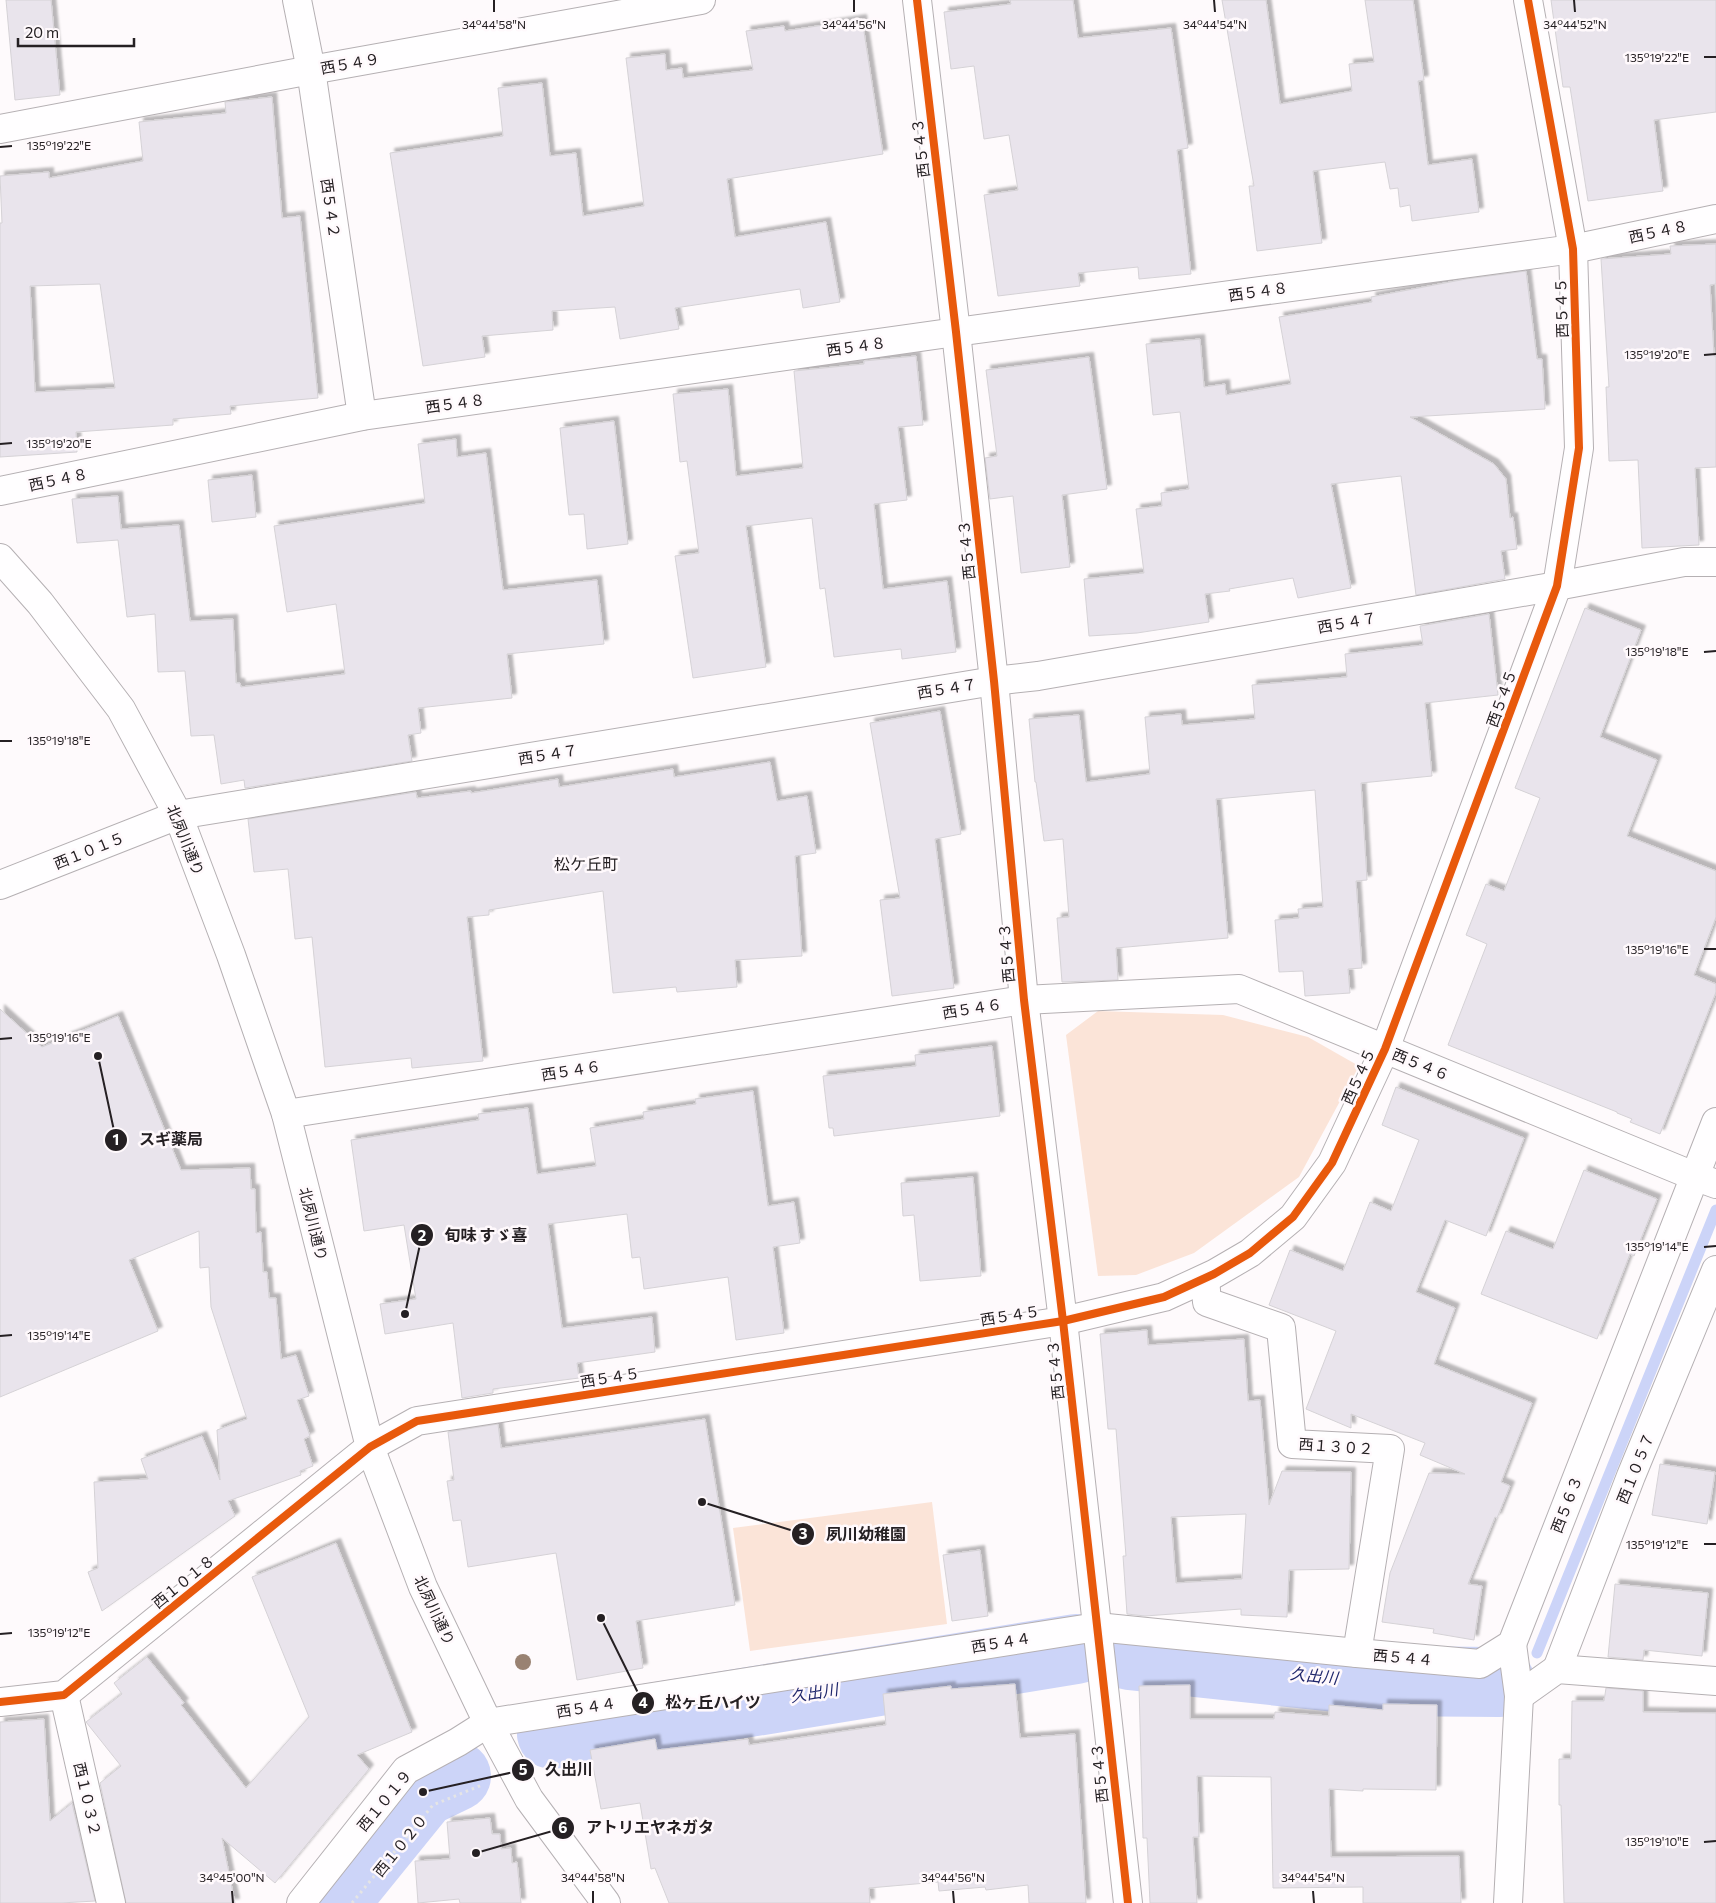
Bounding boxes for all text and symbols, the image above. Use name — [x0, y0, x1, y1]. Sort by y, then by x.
scale bar — [18, 15, 134, 47]
text: 34°44'58"N — [462, 17, 526, 31]
text: 34°44'56"N — [822, 17, 886, 31]
text: 34°44'54"N — [1183, 17, 1247, 31]
text: 34°44'52"N — [1543, 17, 1607, 31]
text: 20 m — [25, 23, 59, 41]
street label: 西５４９ — [319, 49, 381, 77]
text: 135°19'22"E — [1625, 50, 1689, 64]
street label: 西５４３ — [907, 117, 933, 179]
text: 135°19'22"E — [27, 138, 91, 152]
street label: 西５４２ — [318, 177, 344, 239]
street label: 西５４８ — [1627, 216, 1689, 246]
street label: 西５４８ — [1227, 278, 1289, 304]
street label: 西５４５ — [1551, 278, 1571, 338]
street label: 西５４８ — [825, 333, 887, 359]
text: 135°19'20"E — [1624, 347, 1690, 361]
street label: 西５４８ — [424, 390, 486, 416]
text: 135°19'20"E — [26, 436, 92, 450]
street label: 西５４８ — [27, 464, 89, 494]
street label: 西５４３ — [954, 519, 978, 581]
street label: 西５４７ — [1316, 608, 1378, 636]
text: 135°19'18"E — [1625, 644, 1689, 658]
street label: 西５４５ — [1482, 667, 1520, 729]
street label: 西５４７ — [916, 674, 978, 702]
text: 135°19'18"E — [27, 733, 91, 747]
street label: 西５４７ — [517, 740, 579, 768]
street label: 北夙川通り — [164, 802, 208, 878]
street label: 西１０１５ — [51, 828, 127, 872]
district label: 松ケ丘町 — [554, 854, 618, 873]
street label: 西５４３ — [994, 922, 1018, 984]
text: 135°19'16"E — [1625, 942, 1689, 956]
street label: 西５４６ — [941, 994, 1003, 1022]
text: 135°19'16"E — [27, 1030, 91, 1044]
street label: 西５４６ — [1390, 1044, 1452, 1084]
street label: 西５４５ — [1338, 1045, 1378, 1107]
street label: 西５４６ — [540, 1056, 602, 1084]
callout: スギ薬局 — [104, 1124, 213, 1155]
text: スギ薬局 — [139, 1129, 203, 1148]
text: 1 — [113, 1130, 119, 1148]
street label: 北夙川通り — [296, 1185, 332, 1263]
callout: 旬味 すゞ喜 — [409, 1220, 537, 1251]
text: 旬味 すゞ喜 — [444, 1225, 528, 1244]
text: 2 — [418, 1226, 426, 1244]
text: 135°19'14"E — [1625, 1239, 1689, 1253]
street label: 西５４５ — [979, 1301, 1041, 1329]
text: 135°19'14"E — [27, 1328, 91, 1342]
street label: 西５４３ — [1043, 1339, 1067, 1401]
street label: 西５４５ — [579, 1363, 641, 1391]
street label: 西１０５７ — [1613, 1430, 1657, 1506]
street label: 西１３０２ — [1298, 1434, 1374, 1458]
street label: 西５６３ — [1547, 1473, 1585, 1535]
callout: 夙川幼稚園 — [791, 1519, 916, 1550]
text: 3 — [799, 1524, 808, 1542]
text: 夙川幼稚園 — [826, 1524, 906, 1543]
text: 135°19'12"E — [1626, 1537, 1688, 1551]
street label: 西１０１８ — [148, 1550, 218, 1612]
street label: 北夙川通り — [411, 1572, 459, 1648]
text: 135°19'12"E — [28, 1625, 90, 1639]
street label: 西５４４ — [970, 1628, 1032, 1656]
street label: 西５４４ — [1372, 1645, 1434, 1669]
water label: 久出川 — [1289, 1663, 1341, 1687]
water label: 久出川 — [789, 1679, 841, 1705]
callout: 松ヶ丘ハイツ — [630, 1687, 771, 1718]
text: 松ヶ丘ハイツ — [665, 1692, 761, 1711]
street label: 西５４４ — [555, 1693, 617, 1721]
text: 4 — [638, 1693, 648, 1711]
street label: 西５４３ — [1087, 1742, 1111, 1804]
callout: 久出川 — [510, 1754, 603, 1785]
text: 久出川 — [545, 1759, 593, 1778]
street label: 西１０３２ — [71, 1760, 105, 1838]
text: 5 — [519, 1760, 528, 1778]
street label: 西１０１９ — [353, 1765, 415, 1835]
street label: 西１０２０ — [369, 1810, 431, 1880]
callout: アトリエヤネガタ — [551, 1812, 724, 1843]
text: アトリエヤネガタ — [586, 1817, 714, 1836]
text: 6 — [558, 1818, 568, 1836]
text: 135°19'10"E — [1625, 1834, 1689, 1848]
text: 34°45'00"N — [199, 1870, 265, 1884]
text: 34°44'58"N — [561, 1870, 625, 1884]
text: 34°44'56"N — [921, 1870, 985, 1884]
text: 34°44'54"N — [1281, 1870, 1345, 1884]

